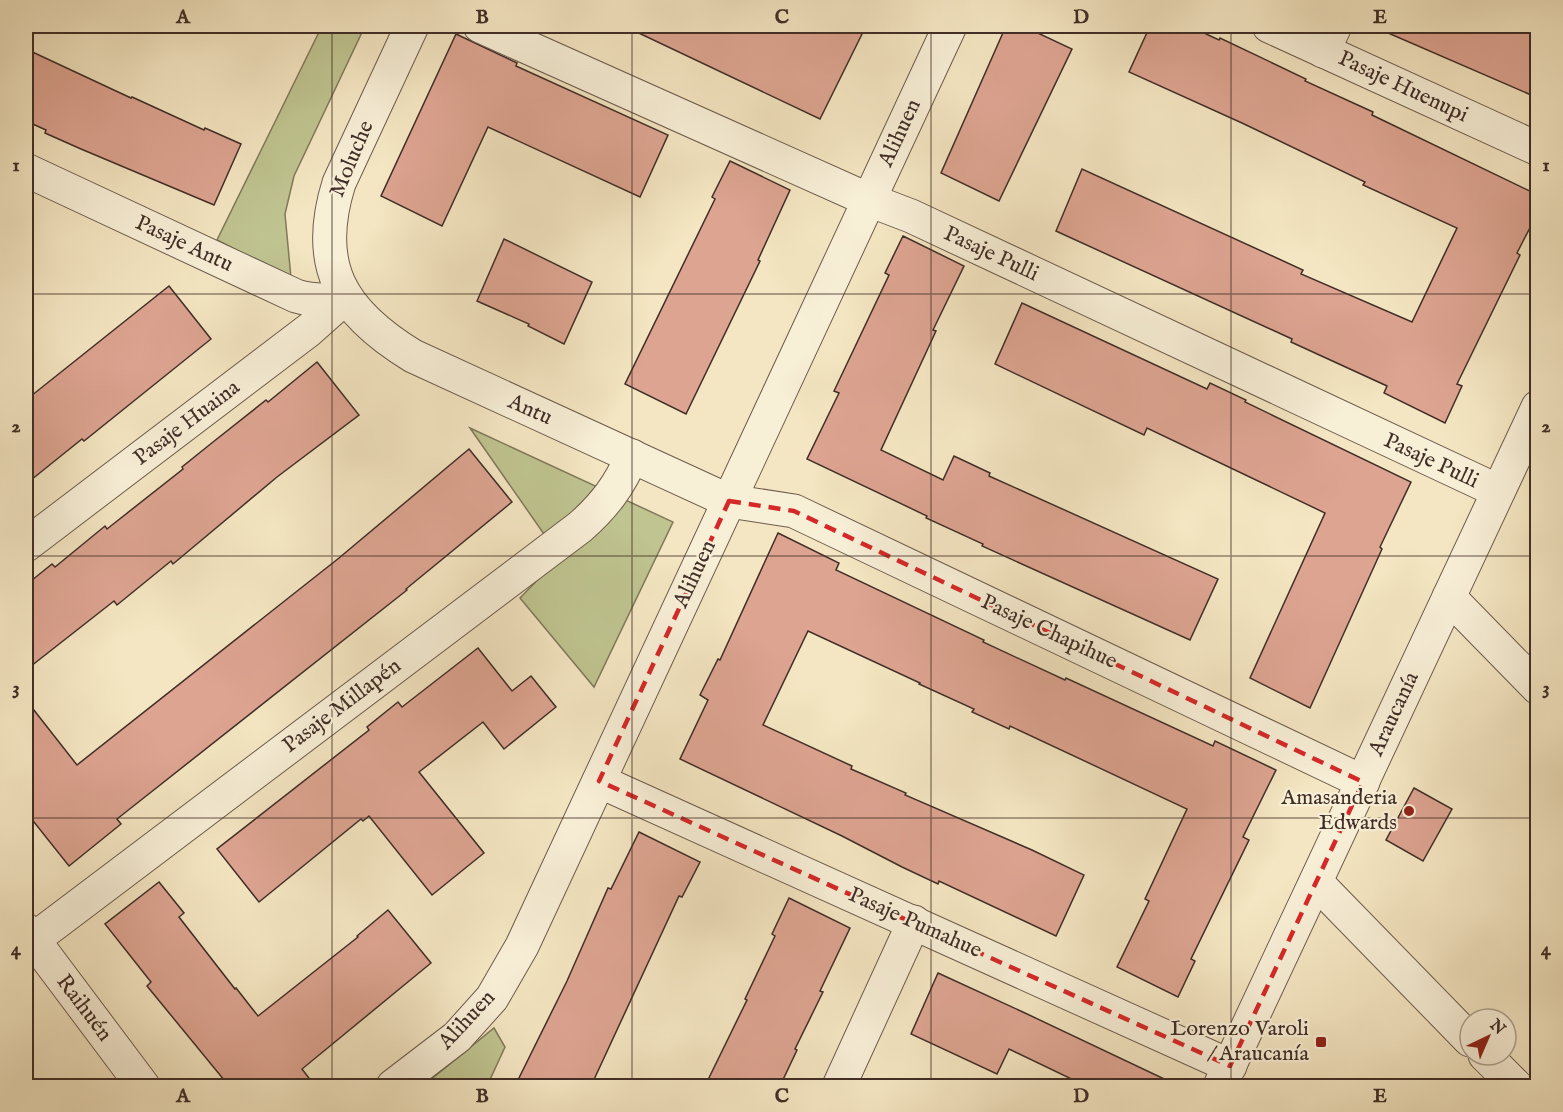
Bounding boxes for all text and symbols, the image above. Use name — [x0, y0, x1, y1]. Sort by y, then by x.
text: A — [175, 5, 191, 30]
text: B — [475, 5, 489, 30]
text: C — [775, 5, 789, 30]
text: D — [1073, 5, 1089, 30]
text: E — [1373, 5, 1387, 30]
street label: Pasaje Huenupi — [1334, 45, 1473, 129]
street label: Alihuen — [872, 94, 928, 172]
street label: Moluche — [323, 116, 381, 202]
text: 1 — [12, 153, 20, 178]
text: 1 — [1542, 153, 1550, 178]
street label: Pasaje Antu — [131, 209, 237, 279]
street label: Pasaje Pulli — [939, 220, 1043, 288]
street label: Pasaje Huaina — [128, 374, 246, 472]
street label: Antu — [503, 388, 556, 432]
text: 2 — [11, 414, 21, 439]
text: 2 — [1541, 414, 1551, 439]
street label: Pasaje Pulli — [1379, 427, 1483, 495]
street label: Alihuen — [667, 535, 723, 613]
street label: Pasaje Chapihue — [976, 588, 1122, 676]
street label: Pasaje Millapén — [277, 652, 407, 760]
street label: Araucanía — [1362, 667, 1426, 762]
text: 3 — [12, 676, 20, 701]
text: 3 — [1542, 676, 1550, 701]
place label: Amasanderia Edwards — [1280, 784, 1397, 837]
marker: Amasanderia Edwards — [1402, 804, 1416, 818]
street label: Pasaje Pumahue — [844, 881, 986, 965]
text: 4 — [11, 937, 22, 962]
text: 4 — [1541, 937, 1552, 962]
street label: Raihuén — [50, 969, 118, 1047]
street label: Alihuen — [432, 984, 502, 1056]
north arrow — [1458, 1007, 1518, 1067]
place label: Lorenzo Varoli / Araucanía — [1170, 1015, 1309, 1068]
text: N — [1484, 1015, 1509, 1040]
marker: Lorenzo Varoli / Araucanía — [1314, 1035, 1328, 1049]
text: A — [175, 1084, 191, 1109]
text: B — [475, 1084, 489, 1109]
text: C — [775, 1084, 789, 1109]
text: D — [1073, 1084, 1089, 1109]
text: E — [1373, 1084, 1387, 1109]

